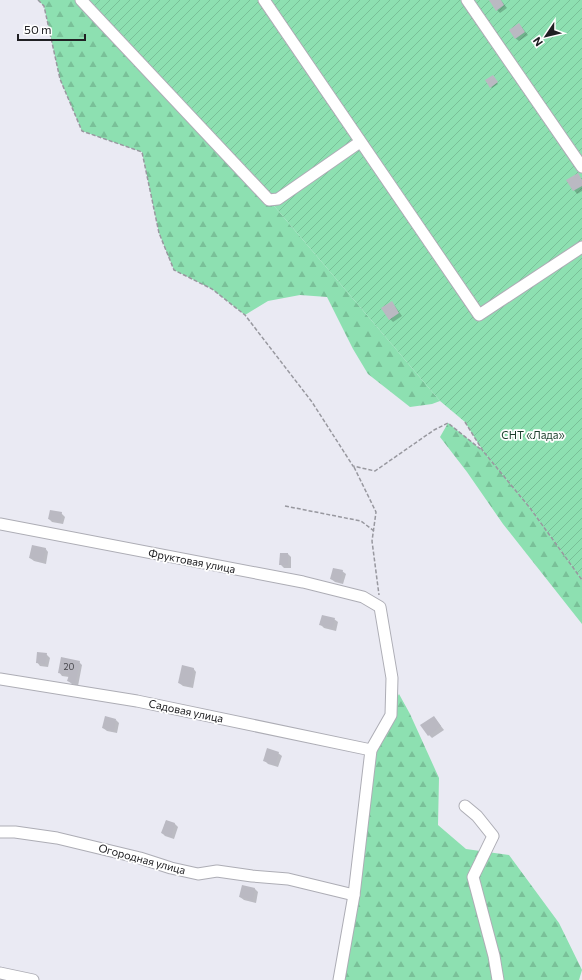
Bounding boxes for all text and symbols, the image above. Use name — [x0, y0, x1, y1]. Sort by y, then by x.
scale bar — [18, 16, 85, 42]
north arrow — [526, 16, 566, 56]
text: 50 m — [24, 22, 52, 36]
text: N — [530, 35, 545, 49]
park label: СНТ «Лада» — [501, 428, 565, 441]
street label: Фруктовая улица — [147, 546, 237, 575]
house number: 20 — [64, 661, 75, 672]
street label: Садовая улица — [148, 696, 225, 725]
street label: Огородная улица — [97, 841, 187, 876]

